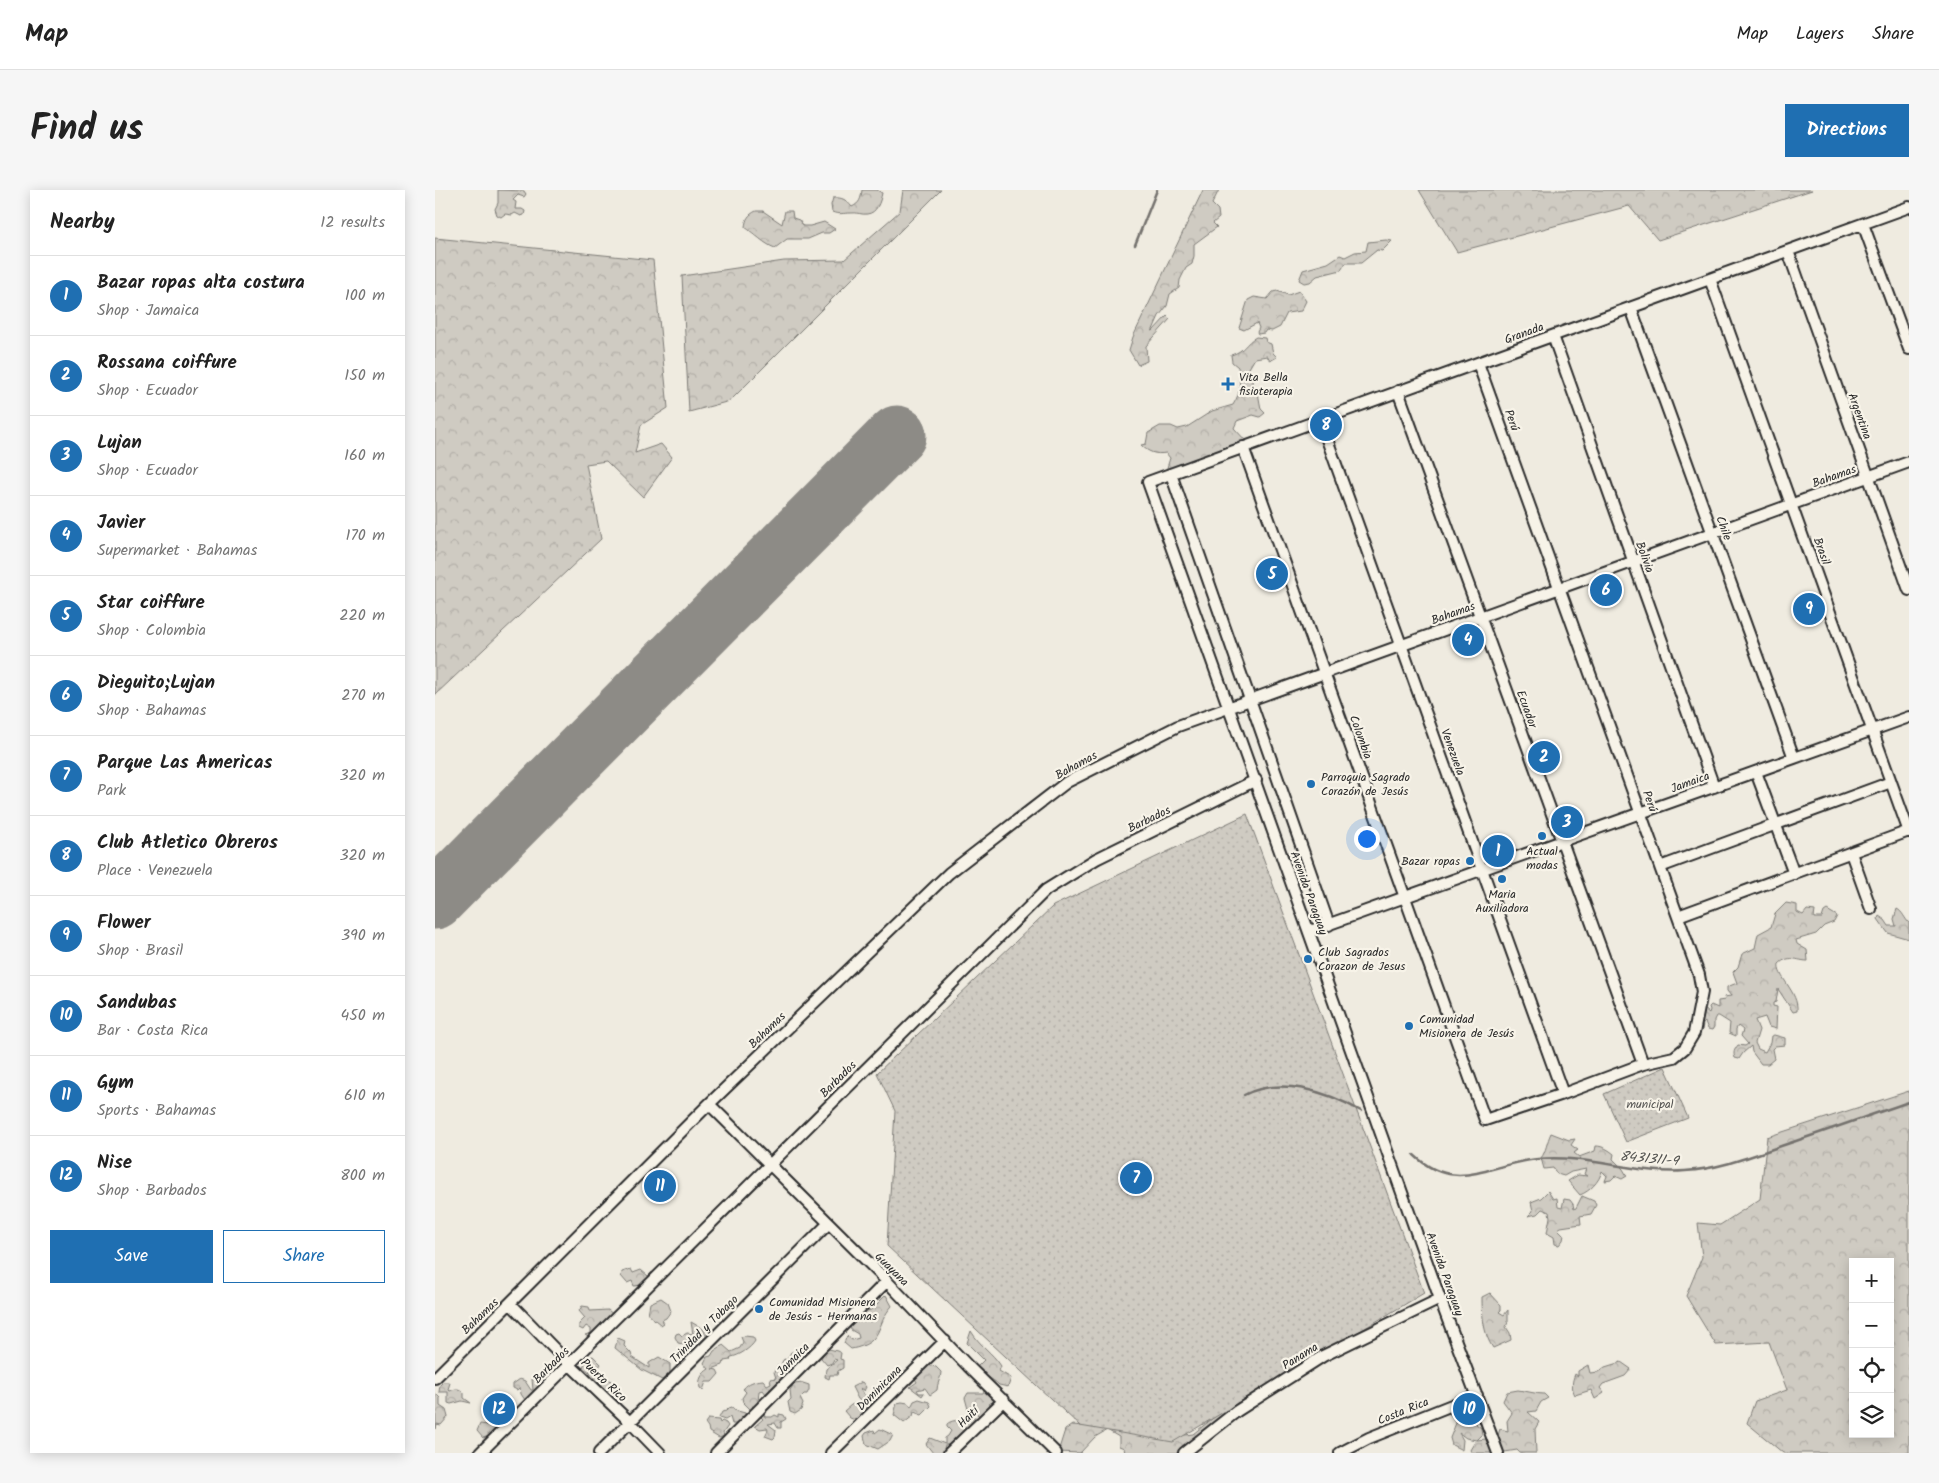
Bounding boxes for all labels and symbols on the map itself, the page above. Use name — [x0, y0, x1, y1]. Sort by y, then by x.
street label: Granada — [1502, 317, 1547, 349]
place label: Vita Bella fisioterapia — [1239, 368, 1293, 401]
marker: Vita Bella fisioterapia — [1221, 377, 1235, 391]
street label: Argentina — [1842, 390, 1877, 442]
pin: 8 — [1310, 406, 1342, 444]
street label: Perú — [1499, 407, 1524, 434]
street label: Bahamas — [1809, 460, 1859, 493]
street label: Chile — [1710, 513, 1737, 544]
street label: Brasil — [1808, 535, 1835, 568]
street label: Bolivia — [1630, 539, 1659, 576]
pin: 5 — [1256, 555, 1288, 593]
pin: 6 — [1590, 571, 1622, 609]
pin: 9 — [1793, 590, 1825, 628]
street label: Bahamas — [1428, 597, 1478, 630]
pin: 4 — [1452, 621, 1484, 659]
street label: Ecuador — [1511, 688, 1543, 732]
street label: Colombia — [1344, 713, 1377, 762]
street label: Venezuela — [1435, 726, 1470, 779]
pin: 2 — [1528, 738, 1560, 776]
street label: Bahamas — [1052, 746, 1101, 785]
street label: Jamaica — [1668, 767, 1713, 798]
place label: Parroquia Sagrado Corazón de Jesús — [1321, 768, 1410, 801]
marker: Parroquia Sagrado Corazón de Jesús — [1305, 778, 1317, 790]
street label: Perú — [1637, 788, 1662, 815]
street label: Barbados — [1125, 801, 1174, 838]
pin: 3 — [1551, 803, 1583, 841]
your location — [1354, 826, 1380, 852]
marker: Actual modas — [1536, 830, 1548, 842]
pin: 1 — [1482, 832, 1514, 870]
place label: Actual modas — [1526, 842, 1558, 875]
street label: Avenida Paraguay — [1285, 849, 1333, 938]
place label: Bazar ropas — [1401, 852, 1460, 871]
marker: Bazar ropas — [1464, 855, 1476, 867]
marker: Maria Auxiliadora — [1496, 873, 1508, 885]
place label: Maria Auxiliadora — [1475, 885, 1529, 918]
place label: Club Sagrados Corazon de Jesus — [1318, 943, 1405, 976]
marker: Club Sagrados Corazon de Jesus — [1302, 953, 1314, 965]
street label: Bahamas — [744, 1008, 790, 1053]
place label: Comunidad Misionera de Jesús — [1419, 1010, 1514, 1043]
marker: Comunidad Misionera de Jesús — [1403, 1020, 1415, 1032]
street label: Barbados — [815, 1056, 861, 1102]
park label: municipal — [1626, 1095, 1674, 1114]
water label: 8431311-9 — [1619, 1145, 1681, 1173]
pin: 7 — [1120, 1159, 1152, 1197]
pin: 11 — [644, 1167, 676, 1205]
street label: Avenida Paraguay — [1421, 1230, 1469, 1319]
street label: Guayana — [870, 1248, 913, 1291]
street label: Trinidad y Tobago — [666, 1291, 743, 1368]
place label: Comunidad Misionera de Jesús - Hermanas — [769, 1293, 877, 1326]
street label: Bahamas — [457, 1294, 503, 1339]
marker: Comunidad Misionera de Jesús - Hermanas — [753, 1303, 765, 1315]
street label: Jamaica — [772, 1338, 815, 1380]
street label: Panama — [1279, 1338, 1322, 1375]
street label: Barbados — [528, 1342, 574, 1388]
street label: Puerto Rico — [576, 1354, 631, 1407]
street label: Dominicana — [852, 1361, 907, 1416]
pin: 12 — [483, 1390, 515, 1428]
pin: 10 — [1453, 1390, 1485, 1428]
street label: Costa Rica — [1375, 1392, 1432, 1430]
street label: Haití — [953, 1401, 985, 1433]

